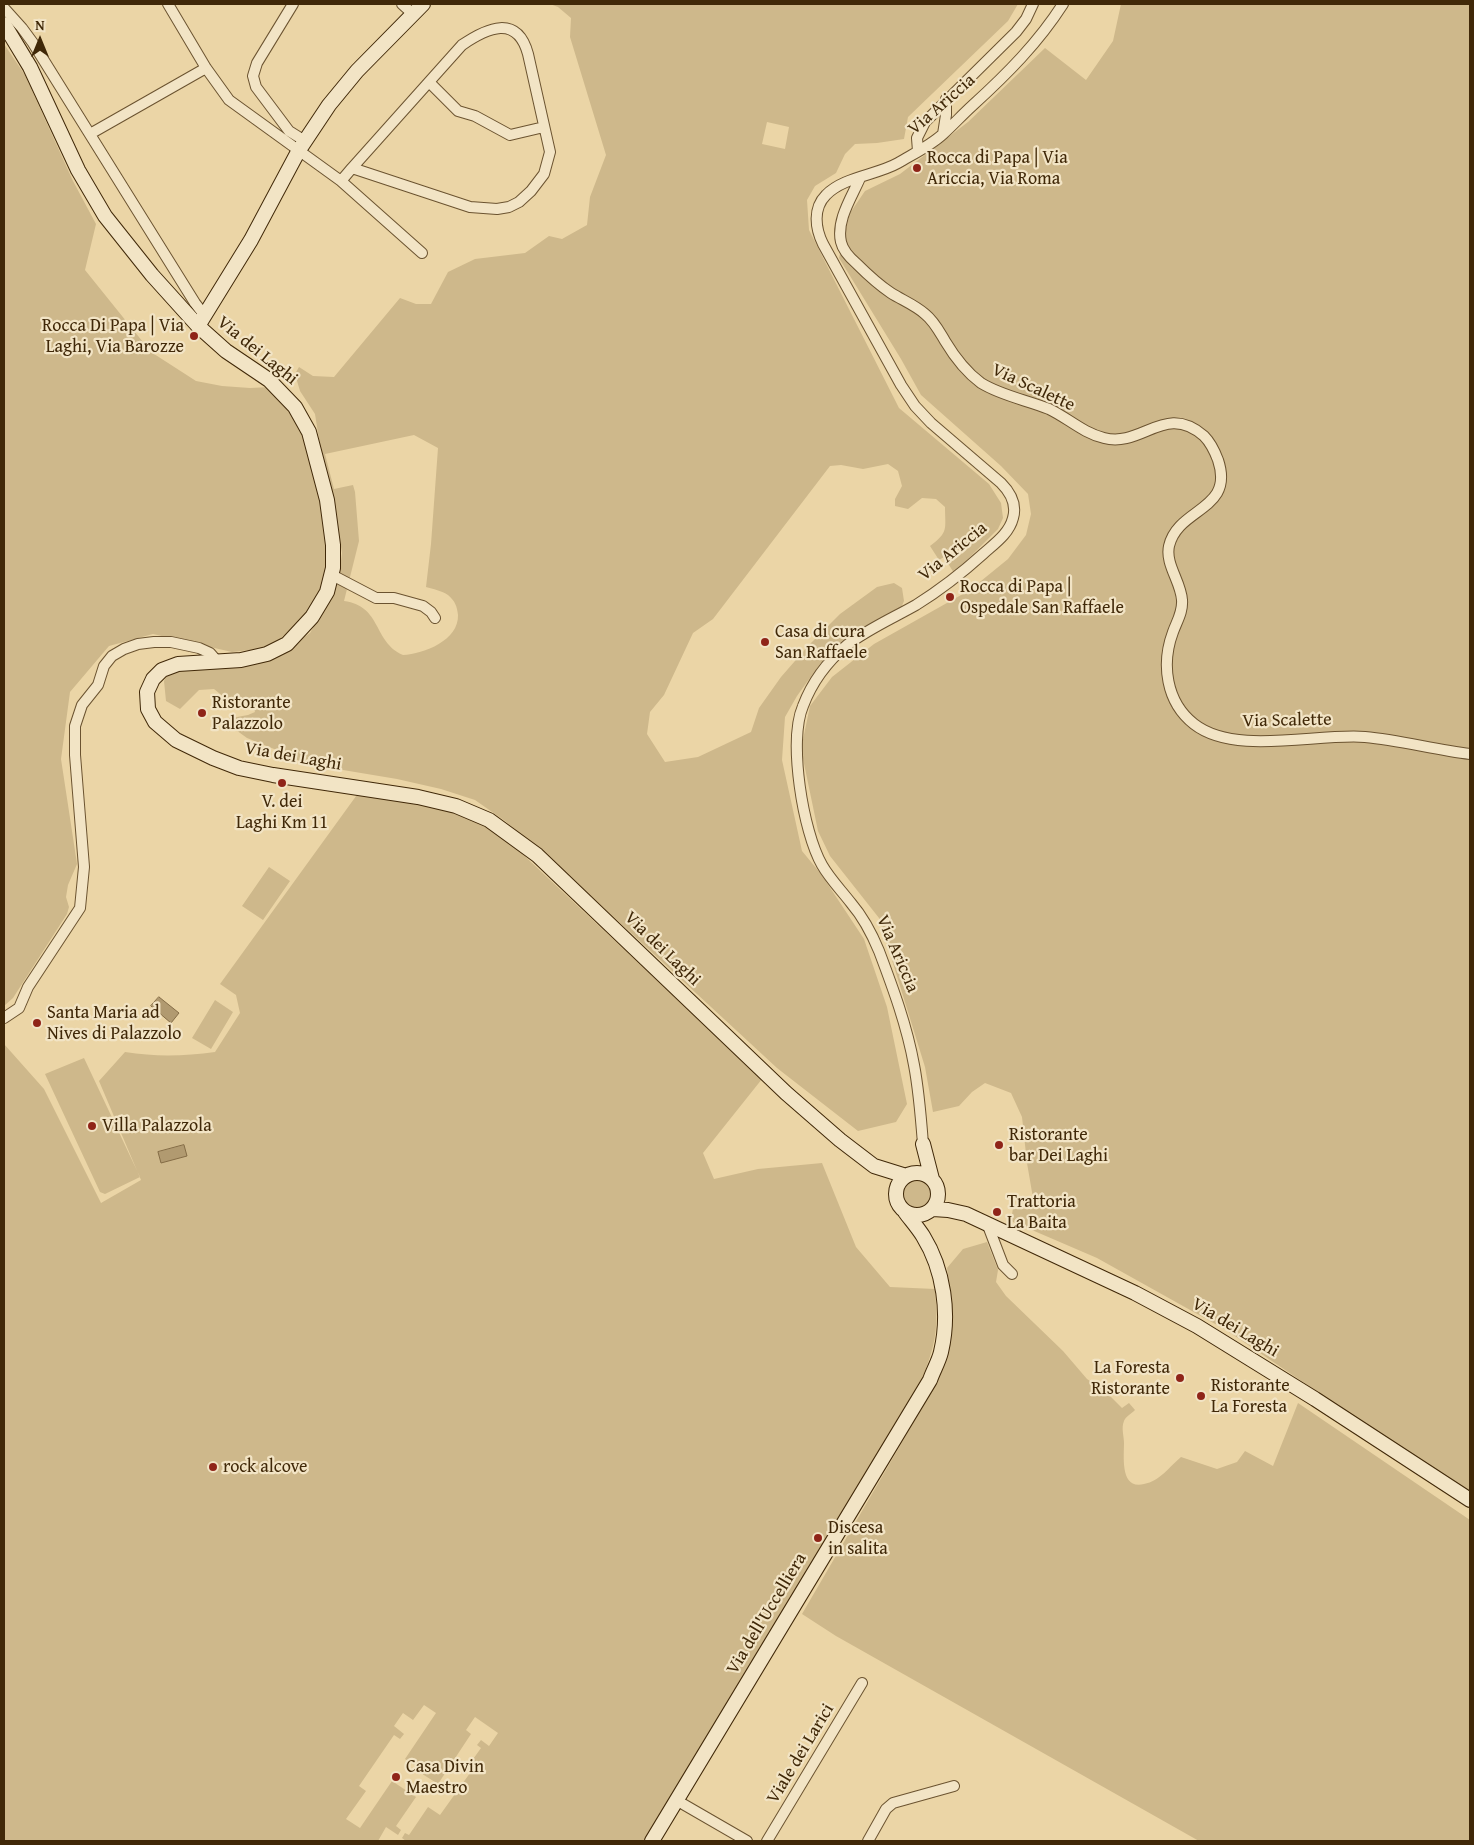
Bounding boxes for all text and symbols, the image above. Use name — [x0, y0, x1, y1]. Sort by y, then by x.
north arrow — [15, 15, 65, 65]
text: N — [35, 15, 45, 35]
street label: Via Ariccia — [904, 70, 980, 140]
place label: Rocca di Papa | Via Ariccia, Via Roma — [927, 147, 1068, 190]
marker: Rocca di Papa | Via Ariccia, Via Roma — [911, 162, 923, 174]
street label: Via dei Laghi — [212, 312, 302, 390]
place label: Rocca Di Papa | Via Laghi, Via Barozze — [42, 315, 184, 358]
marker: Rocca Di Papa | Via Laghi, Via Barozze — [188, 330, 200, 342]
street label: Via Scalette — [988, 359, 1078, 417]
street label: Via Ariccia — [914, 518, 992, 586]
place label: Rocca di Papa | Ospedale San Raffaele — [960, 576, 1124, 618]
marker: Rocca di Papa | Ospedale San Raffaele — [944, 591, 956, 603]
place label: Casa di cura San Raffaele — [775, 621, 867, 664]
marker: Casa di cura San Raffaele — [759, 636, 771, 648]
place label: Ristorante Palazzolo — [212, 692, 291, 734]
marker: Ristorante Palazzolo — [196, 707, 208, 719]
street label: Via Scalette — [1242, 709, 1332, 733]
street label: Via dei Laghi — [243, 738, 343, 776]
marker: V. dei Laghi Km 11 — [276, 777, 288, 789]
place label: V. dei Laghi Km 11 — [236, 791, 328, 834]
street label: Via dei Laghi — [619, 907, 705, 991]
street label: Via Ariccia — [871, 912, 923, 996]
place label: Santa Maria ad Nives di Palazzolo — [47, 1002, 181, 1044]
marker: Santa Maria ad Nives di Palazzolo — [31, 1017, 43, 1029]
place label: Villa Palazzola — [102, 1115, 212, 1137]
marker: Villa Palazzola — [86, 1120, 98, 1132]
place label: Ristorante bar Dei Laghi — [1009, 1124, 1108, 1166]
marker: Ristorante bar Dei Laghi — [993, 1139, 1005, 1151]
place label: Trattoria La Baita — [1007, 1191, 1076, 1234]
marker: Trattoria La Baita — [991, 1206, 1003, 1218]
street label: Via dei Laghi — [1188, 1294, 1282, 1362]
place label: La Foresta Ristorante — [1091, 1357, 1170, 1400]
marker: La Foresta Ristorante — [1174, 1372, 1186, 1384]
place label: Ristorante La Foresta — [1211, 1375, 1290, 1418]
marker: Ristorante La Foresta — [1195, 1390, 1207, 1402]
place label: rock alcove — [223, 1456, 307, 1478]
marker: rock alcove — [207, 1461, 219, 1473]
place label: Discesa in salita — [828, 1517, 888, 1560]
marker: Discesa in salita — [812, 1532, 824, 1544]
street label: Via dell'Uccelliera — [722, 1549, 812, 1679]
street label: Viale dei Larici — [763, 1700, 839, 1808]
place label: Casa Divin Maestro — [406, 1756, 484, 1798]
marker: Casa Divin Maestro — [390, 1771, 402, 1783]

